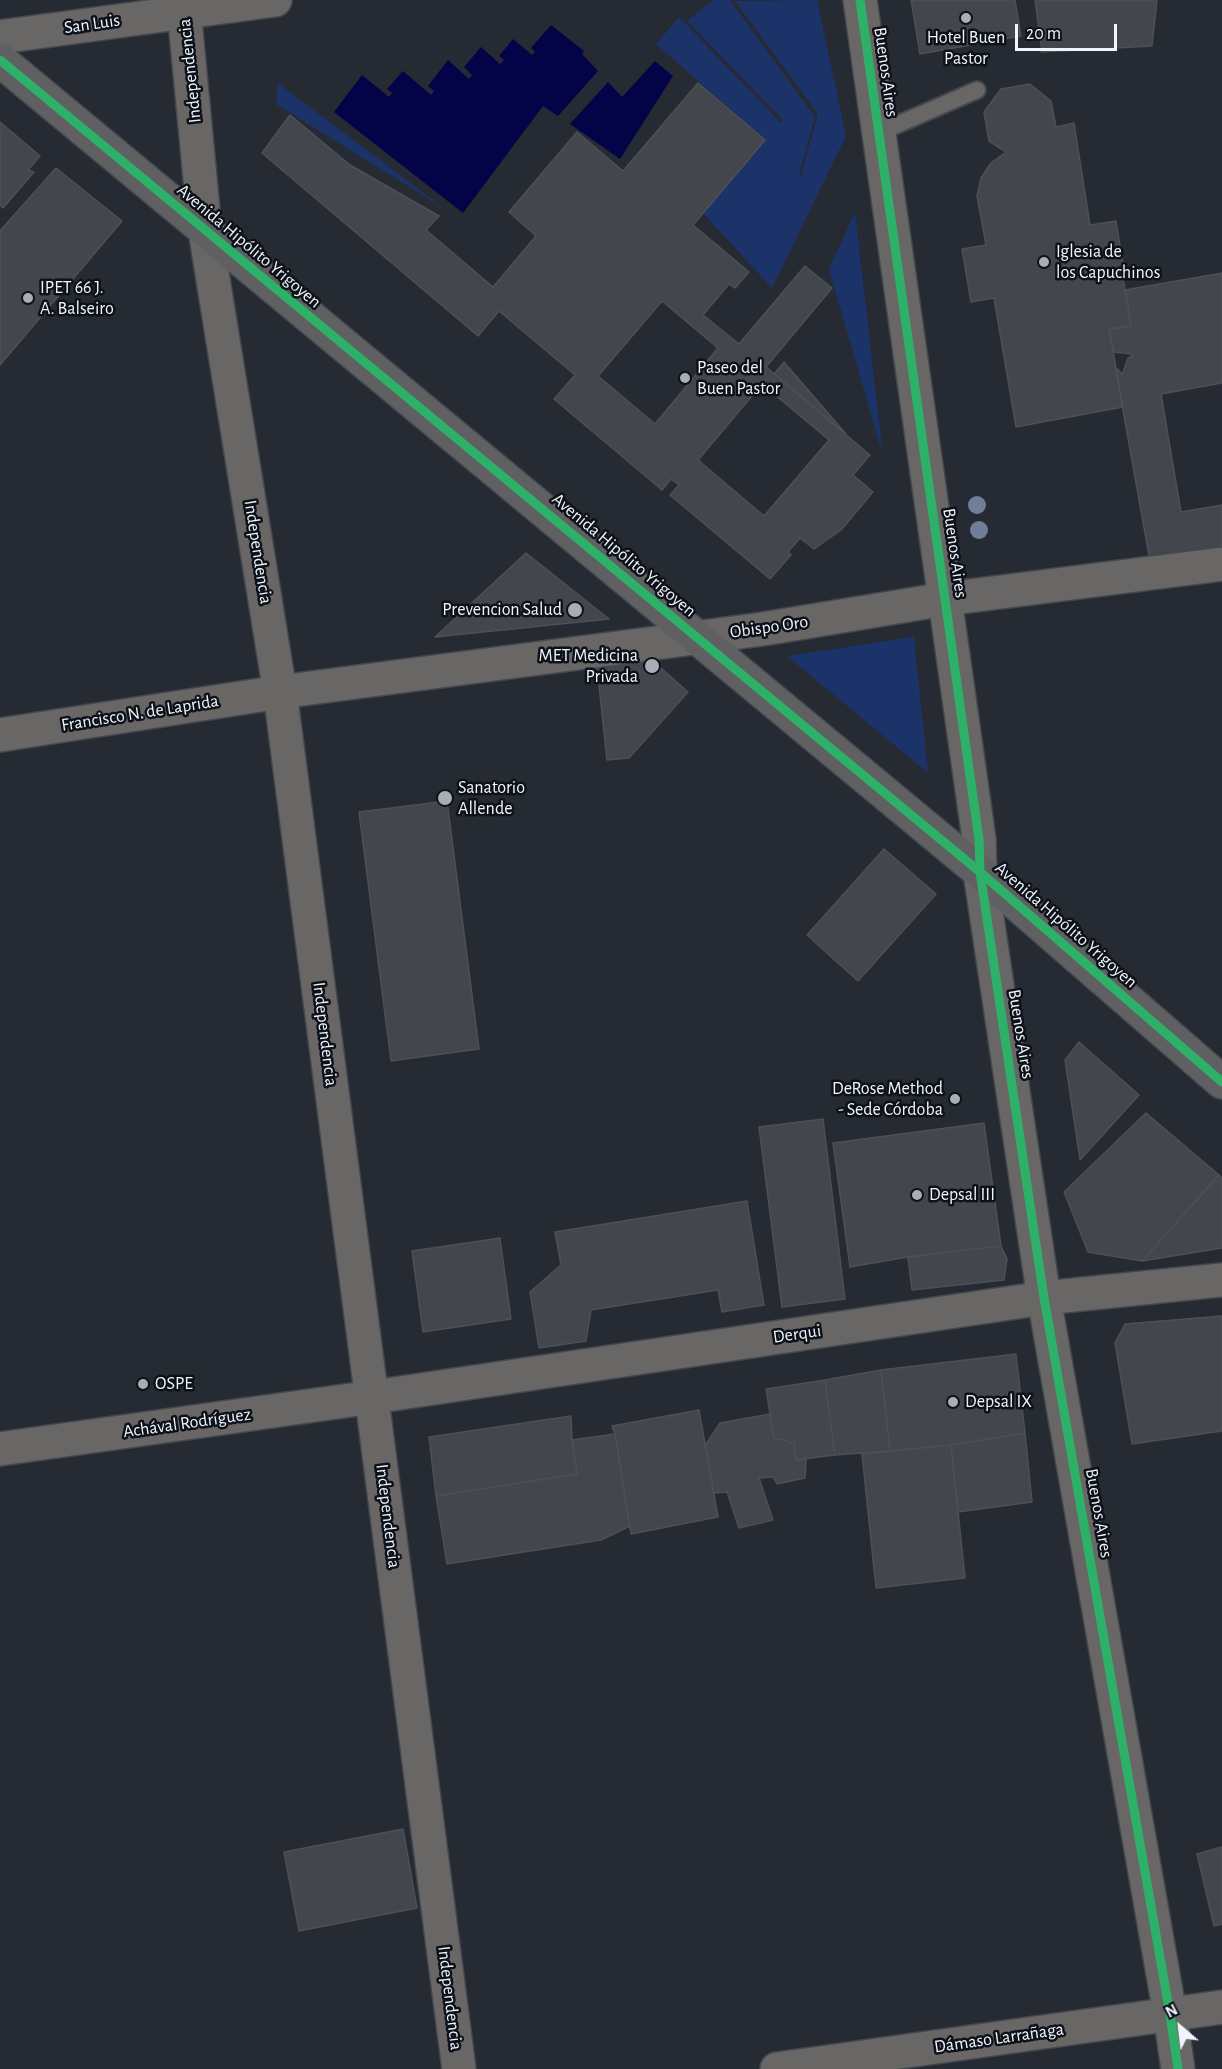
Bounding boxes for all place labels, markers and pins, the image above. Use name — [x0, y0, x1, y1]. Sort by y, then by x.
marker: Hotel Buen Pastor — [959, 11, 973, 25]
place label: Hotel Buen Pastor — [927, 27, 1005, 70]
place label: Iglesia de los Capuchinos — [1056, 241, 1160, 284]
marker: Iglesia de los Capuchinos — [1037, 255, 1051, 269]
place label: IPET 66 J. A. Balseiro — [40, 277, 114, 320]
marker: IPET 66 J. A. Balseiro — [21, 291, 35, 305]
place label: Paseo del Buen Pastor — [697, 357, 780, 400]
marker: Paseo del Buen Pastor — [678, 371, 692, 385]
place label: Prevencion Salud — [442, 599, 562, 621]
marker: Prevencion Salud — [566, 601, 584, 619]
place label: MET Medicina Privada — [539, 645, 638, 688]
marker: MET Medicina Privada — [643, 657, 661, 675]
place label: Sanatorio Allende — [458, 777, 525, 820]
marker: Sanatorio Allende — [436, 789, 454, 807]
place label: DeRose Method - Sede Córdoba — [832, 1078, 943, 1120]
marker: DeRose Method - Sede Córdoba — [948, 1092, 962, 1106]
place label: Depsal III — [929, 1184, 995, 1206]
marker: Depsal III — [910, 1188, 924, 1202]
place label: OSPE — [155, 1373, 193, 1395]
marker: OSPE — [136, 1377, 150, 1391]
place label: Depsal IX — [965, 1391, 1032, 1413]
marker: Depsal IX — [946, 1395, 960, 1409]

